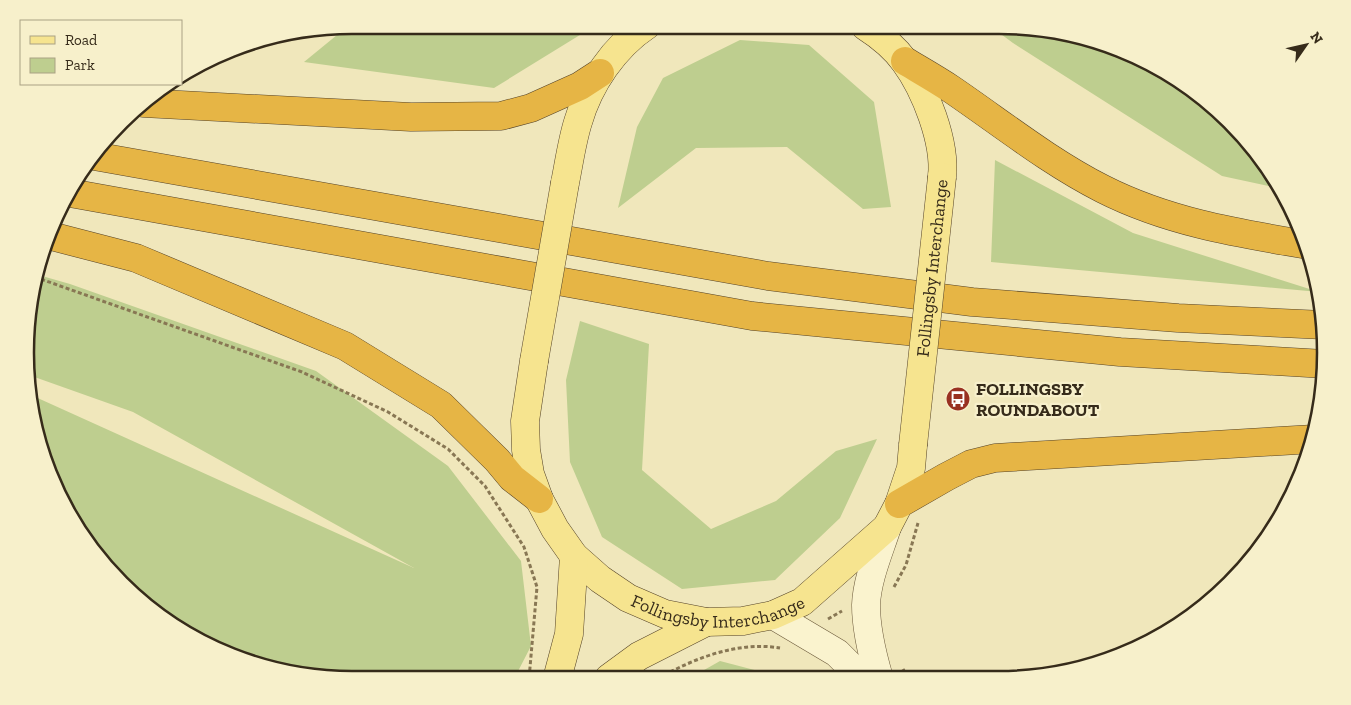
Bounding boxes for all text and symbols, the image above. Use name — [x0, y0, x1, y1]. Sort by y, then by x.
legend — [20, 20, 182, 85]
north arrow — [1281, 20, 1331, 70]
text: N — [1306, 29, 1327, 47]
text: Road — [65, 31, 98, 49]
text: Park — [65, 56, 95, 74]
street label: Follingsby Interchange — [912, 178, 953, 358]
place label: FOLLINGSBY ROUNDABOUT — [976, 378, 1100, 421]
bus stop icon: FOLLINGSBY ROUNDABOUT — [945, 386, 971, 412]
street label: Follingsby Interchange — [629, 584, 807, 606]
text: Follingsby Interchange — [628, 590, 808, 633]

